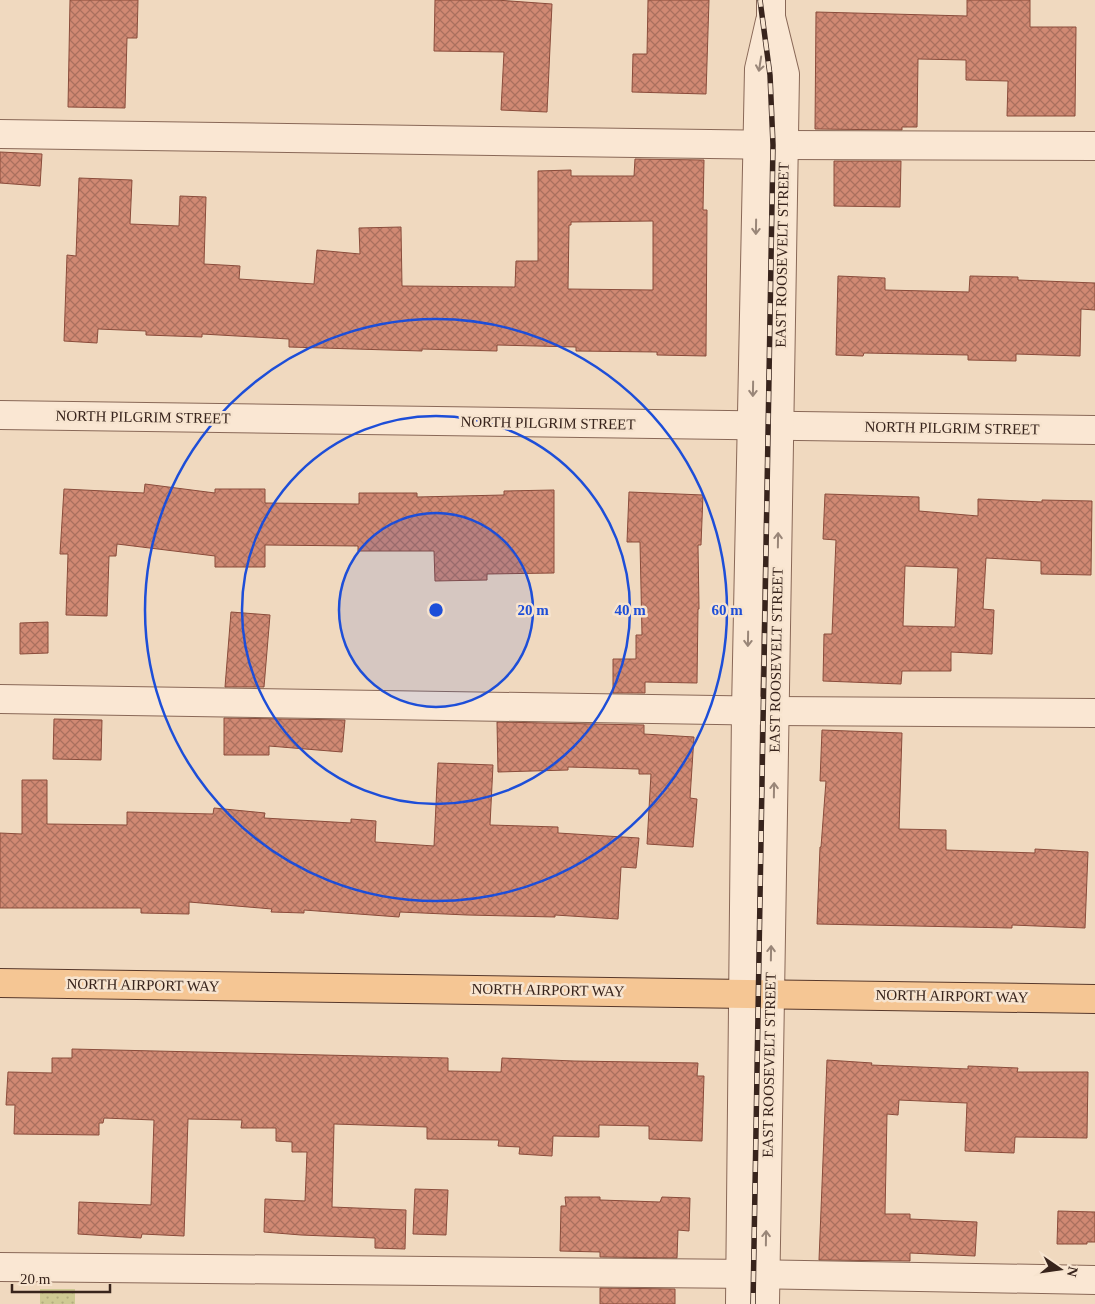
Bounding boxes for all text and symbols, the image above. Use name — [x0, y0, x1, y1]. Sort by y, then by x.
one-way arrow — [755, 56, 765, 72]
street label: EAST ROOSEVELT STREET — [772, 162, 792, 348]
one-way arrow — [751, 218, 761, 234]
one-way arrow — [748, 380, 758, 397]
street label: NORTH PILGRIM STREET — [55, 407, 231, 427]
street label: NORTH PILGRIM STREET — [460, 413, 636, 433]
street label: NORTH PILGRIM STREET — [864, 418, 1040, 438]
one-way arrow — [773, 533, 782, 549]
street label: EAST ROOSEVELT STREET — [766, 567, 786, 753]
centre of rings — [427, 601, 445, 619]
text: 20 m — [517, 602, 549, 618]
text: 40 m — [614, 602, 646, 618]
text: 60 m — [711, 602, 743, 618]
one-way arrow — [743, 630, 753, 647]
one-way arrow — [769, 783, 778, 799]
one-way arrow — [766, 945, 776, 962]
street label: EAST ROOSEVELT STREET — [759, 972, 779, 1158]
street label: NORTH AIRPORT WAY — [66, 976, 220, 994]
street label: NORTH AIRPORT WAY — [471, 981, 625, 999]
street label: NORTH AIRPORT WAY — [875, 987, 1029, 1005]
one-way arrow — [762, 1230, 771, 1246]
north arrow — [1035, 1244, 1085, 1294]
scale bar — [12, 1262, 110, 1294]
text: N — [1064, 1265, 1081, 1278]
text: 20 m — [20, 1271, 51, 1287]

